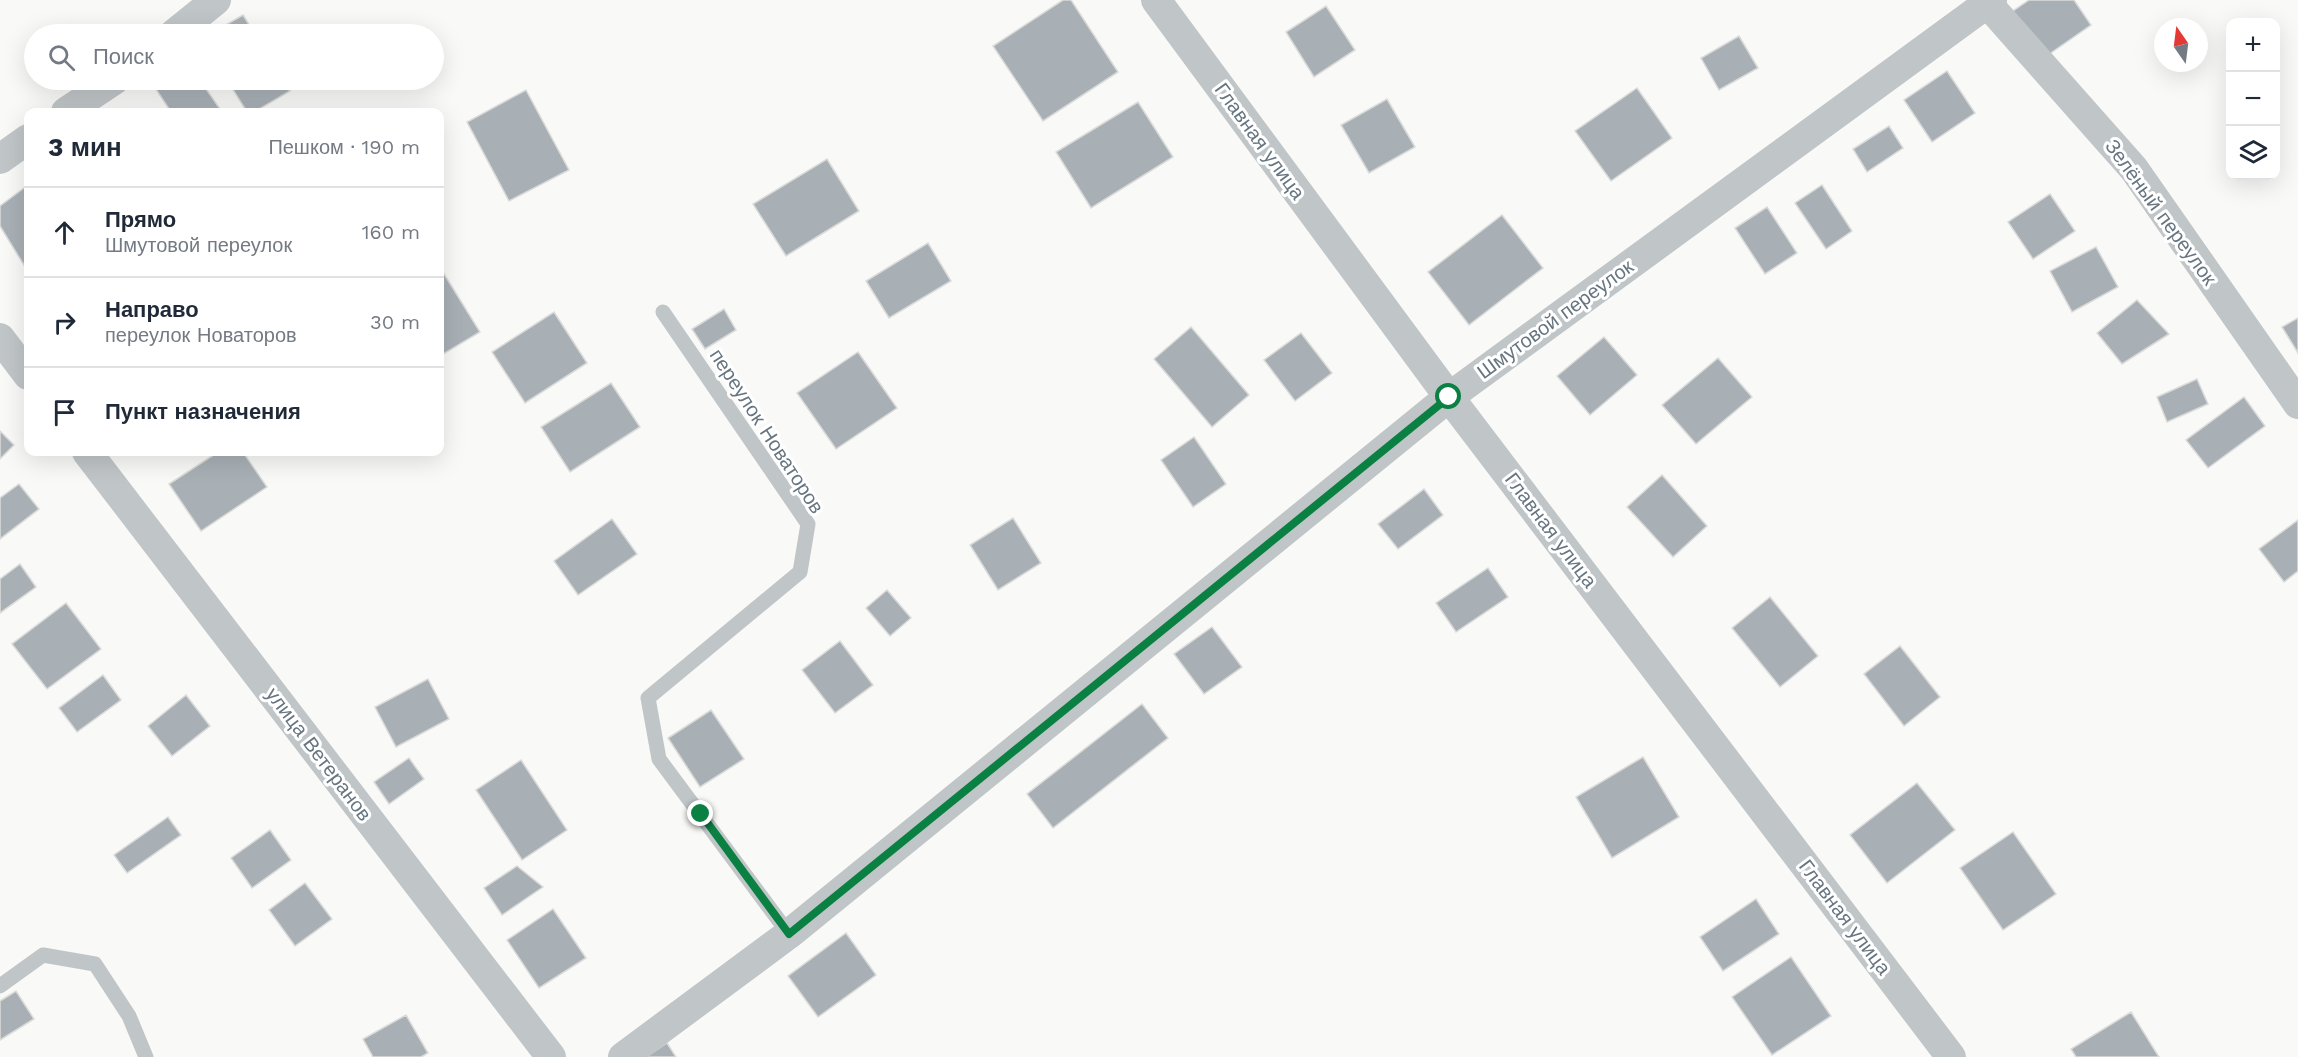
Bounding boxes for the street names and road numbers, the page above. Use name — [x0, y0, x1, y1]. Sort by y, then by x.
street label: Главная улица — [1210, 78, 1311, 205]
street label: Зелёный переулок — [2100, 135, 2222, 290]
street label: Шмутовой переулок — [1472, 254, 1638, 384]
street label: переулок Новаторов — [705, 344, 829, 518]
street label: Главная улица — [1500, 468, 1603, 593]
street label: улица Ветеранов — [261, 683, 377, 825]
street label: Главная улица — [1794, 855, 1897, 980]

